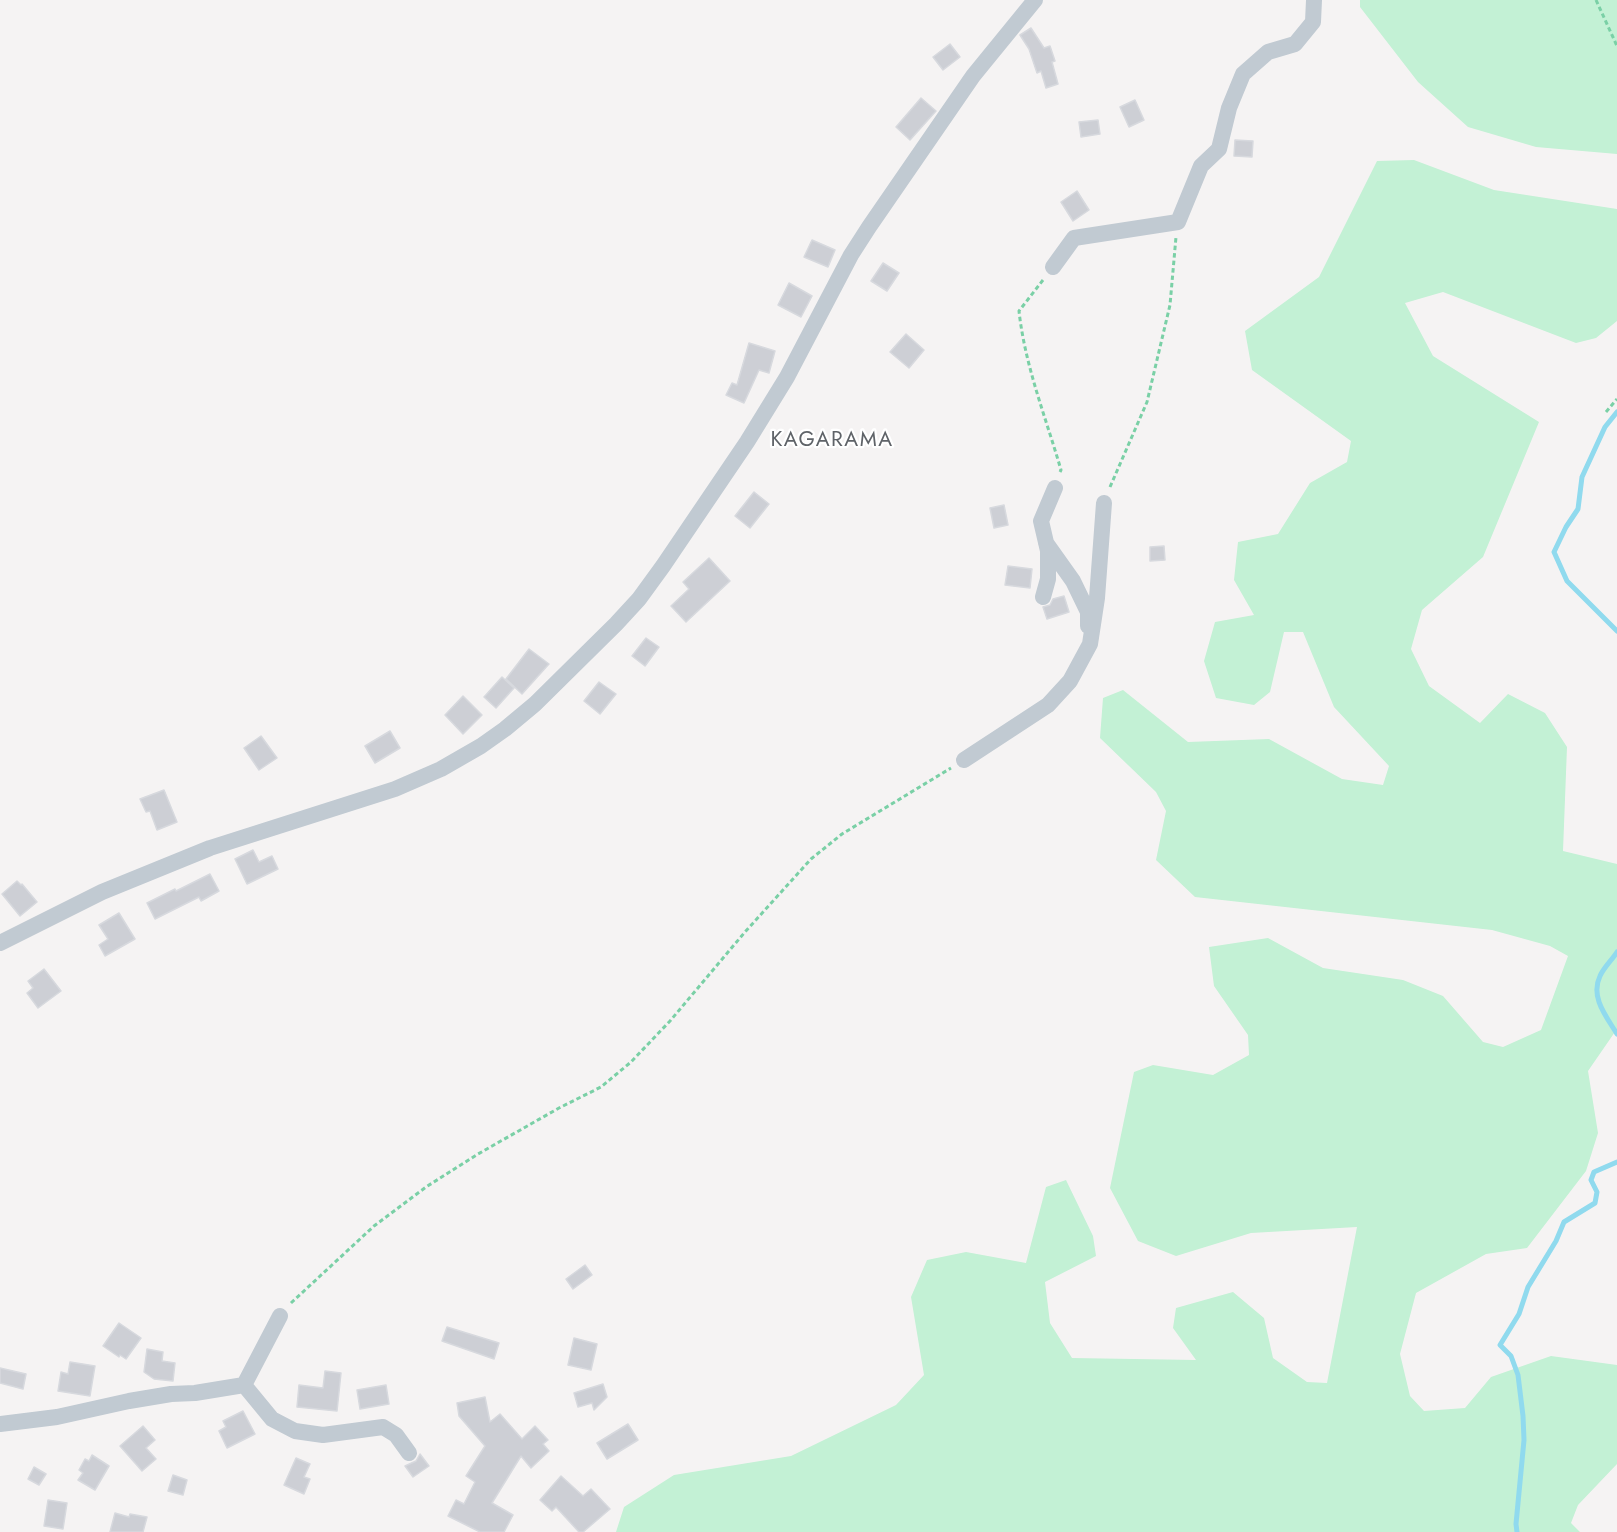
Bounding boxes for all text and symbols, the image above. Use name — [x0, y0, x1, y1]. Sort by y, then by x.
district label: KAGARAMA — [770, 428, 894, 454]

